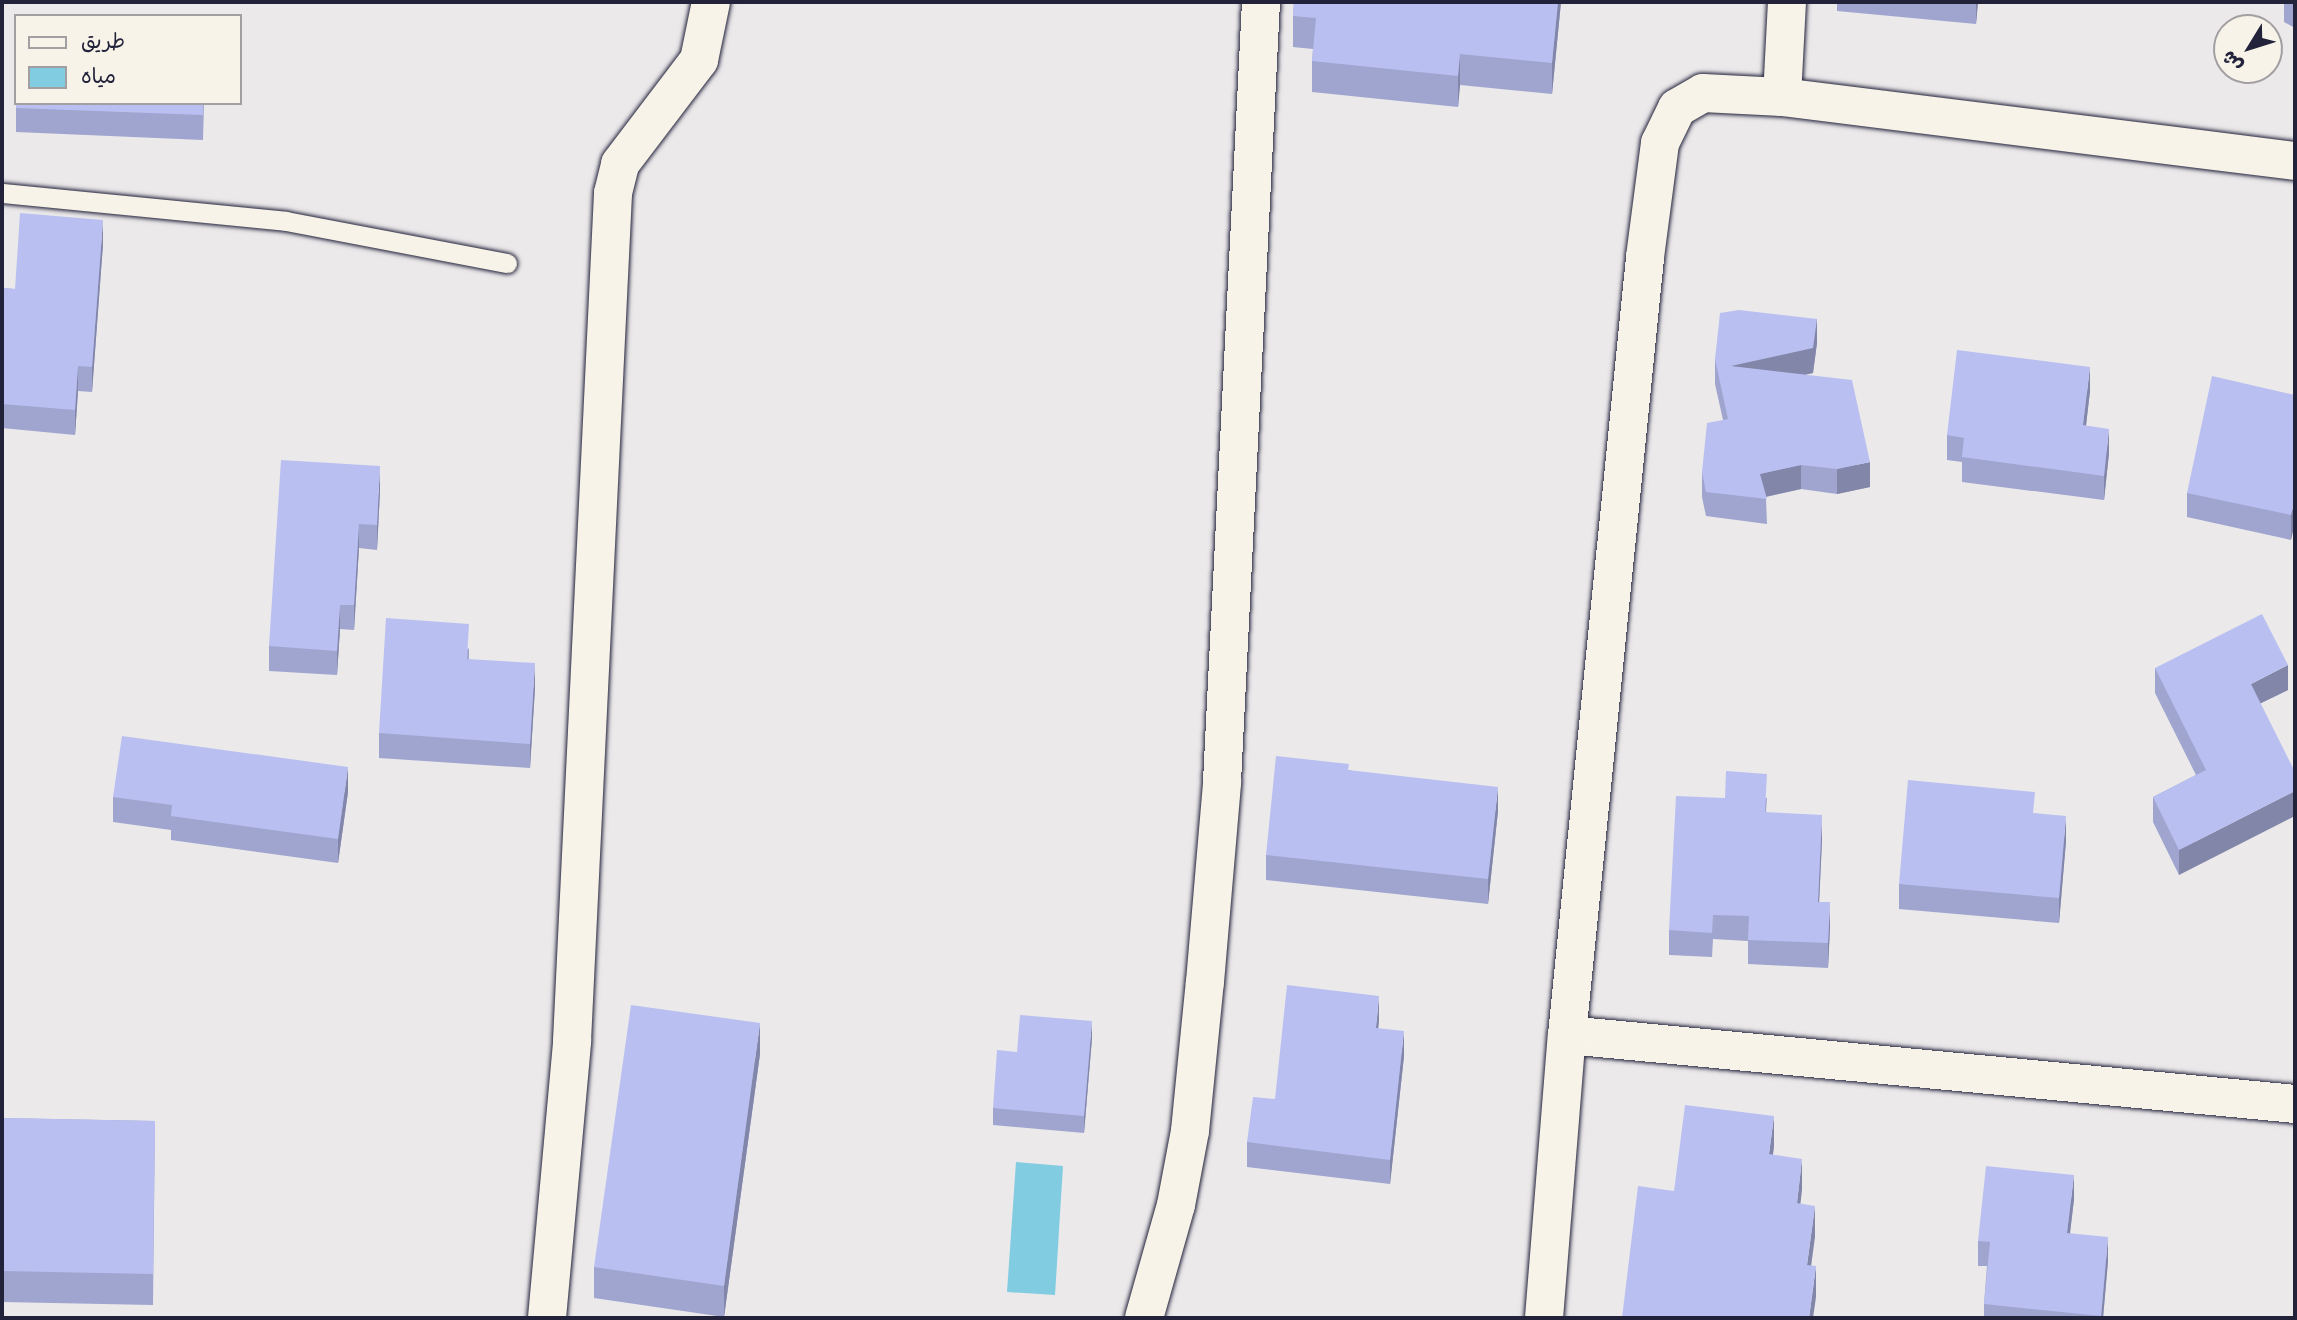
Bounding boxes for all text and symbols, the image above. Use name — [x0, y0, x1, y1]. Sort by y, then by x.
legend — [14, 14, 242, 105]
north arrow — [2213, 14, 2283, 84]
text: طريق — [81, 27, 125, 56]
text: ش — [2216, 44, 2250, 78]
text: مياه — [81, 62, 116, 91]

